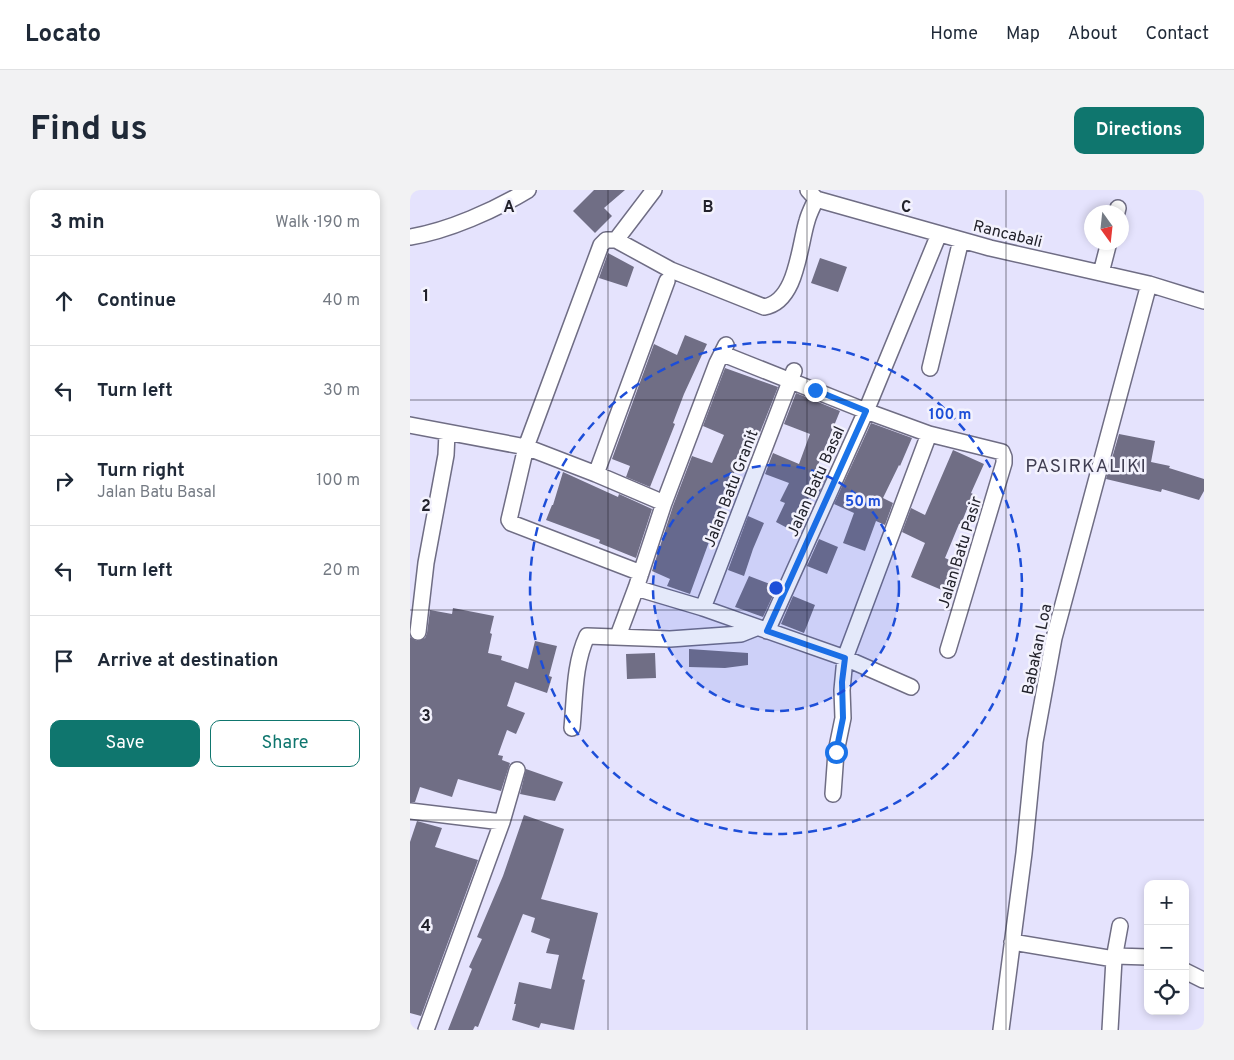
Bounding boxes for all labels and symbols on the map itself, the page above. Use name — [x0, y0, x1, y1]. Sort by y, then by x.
text: A — [503, 198, 515, 218]
text: B — [702, 198, 714, 218]
text: C — [901, 198, 911, 218]
north arrow — [1084, 205, 1129, 250]
street label: Rancabali — [971, 217, 1044, 253]
text: 1 — [423, 287, 429, 307]
route end — [804, 379, 827, 402]
text: 100 m — [929, 406, 971, 425]
street label: Jalan Batu Basal — [783, 423, 850, 540]
street label: Jalan Batu Granit — [700, 427, 764, 550]
district label: PASIRKALIKI — [1025, 455, 1147, 479]
text: 50 m — [845, 493, 881, 512]
street label: Jalan Batu Pasir — [934, 494, 987, 611]
text: 2 — [421, 497, 431, 517]
centre of rings — [767, 579, 785, 597]
street label: Babakan Loa — [1019, 602, 1057, 697]
text: 3 — [421, 707, 431, 727]
route start — [825, 741, 848, 764]
text: 4 — [421, 917, 431, 937]

